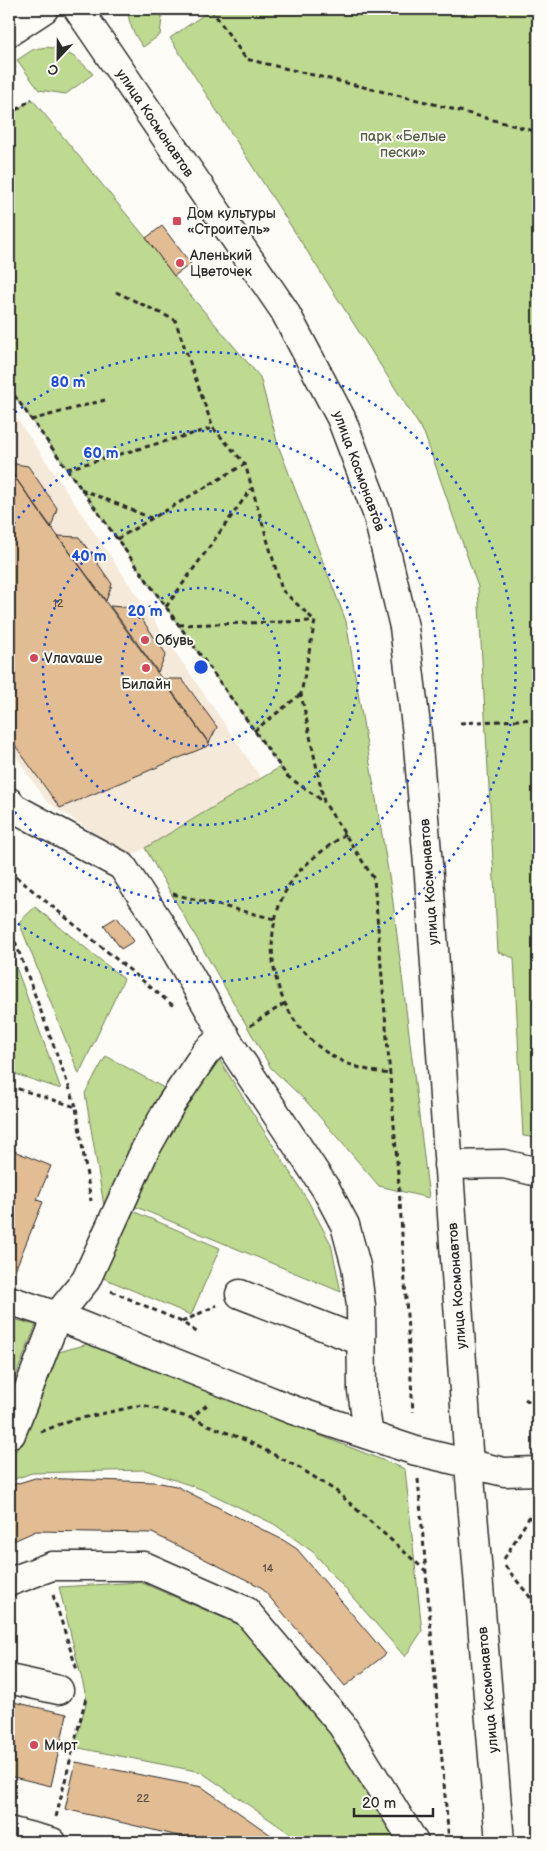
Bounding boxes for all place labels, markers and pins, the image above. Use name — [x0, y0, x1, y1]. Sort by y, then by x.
place label: Дом культуры «Строитель» — [187, 205, 276, 238]
marker: Дом культуры «Строитель» — [171, 215, 183, 227]
place label: Аленький Цветочек — [189, 247, 252, 280]
marker: Аленький Цветочек — [174, 257, 186, 269]
place label: Обувь — [155, 632, 194, 649]
marker: Обувь — [139, 634, 151, 646]
place label: Vлаvаше — [44, 650, 103, 667]
marker: Vлаvаше — [28, 652, 40, 664]
centre of rings — [192, 658, 210, 676]
marker: Билайн — [140, 662, 152, 674]
place label: Билайн — [121, 676, 171, 693]
place label: Мирт — [44, 1737, 78, 1754]
marker: Мирт — [28, 1739, 40, 1751]

